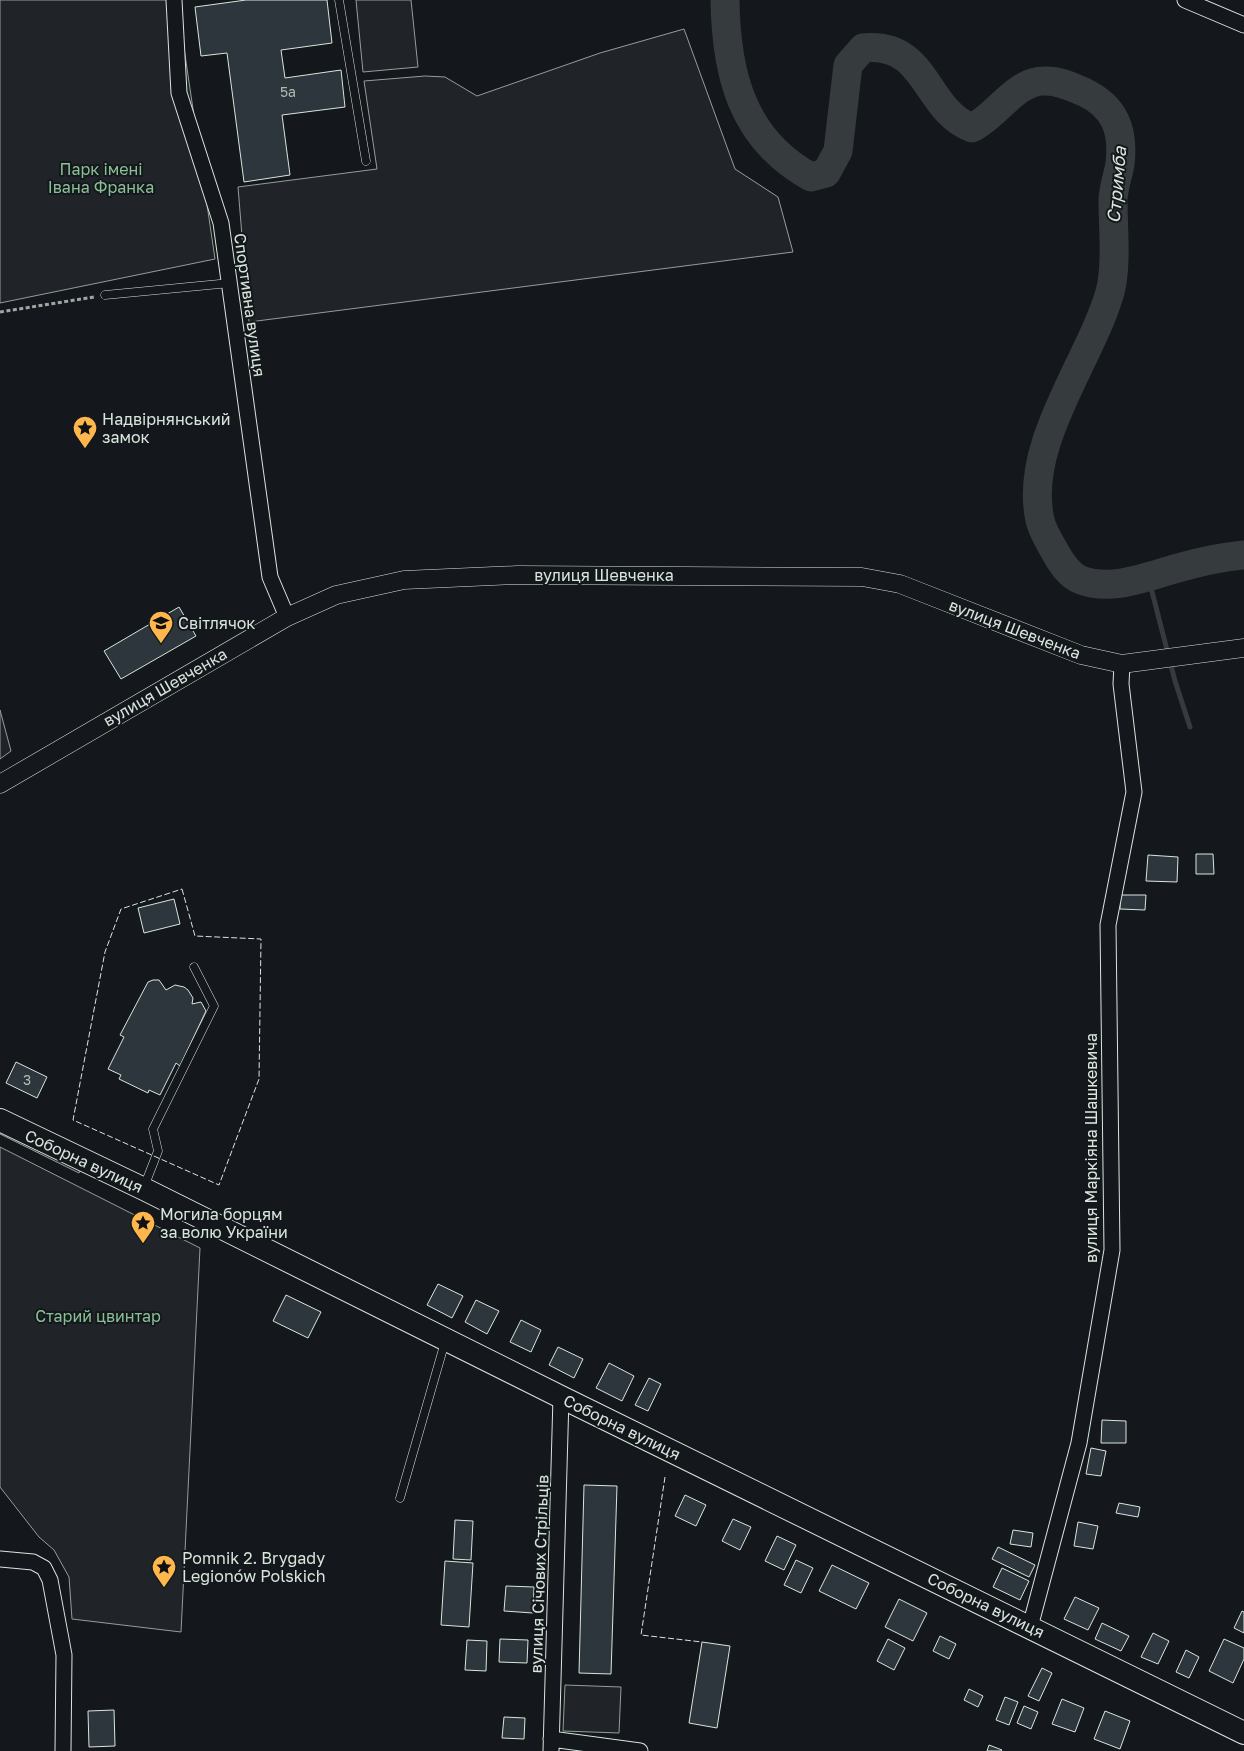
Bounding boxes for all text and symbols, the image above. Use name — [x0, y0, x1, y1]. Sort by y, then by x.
house number: 5а — [280, 83, 296, 100]
water label: Стримба — [1102, 145, 1130, 224]
park label: Парк імені Івана Франка — [48, 159, 154, 197]
street label: Спортивна вулиця — [230, 232, 270, 378]
place label: Надвірнянський замок — [102, 409, 231, 447]
place icon: Надвірнянський замок — [72, 415, 98, 449]
street label: вулиця Шевченка — [534, 565, 674, 585]
street label: вулиця Шевченка — [946, 595, 1084, 663]
school or university icon: Світлячок — [148, 610, 174, 644]
place label: Світлячок — [178, 613, 256, 633]
street label: вулиця Шевченка — [100, 643, 230, 731]
street label: вулиця Маркіяна Шашкевича — [1081, 1033, 1101, 1263]
house number: 3 — [23, 1071, 31, 1088]
street label: Соборна вулиця — [22, 1125, 146, 1197]
place label: Могила борцям за волю України — [160, 1204, 288, 1242]
place icon: Могила борцям за волю України — [130, 1210, 156, 1244]
park label: Старий цвинтар — [35, 1306, 161, 1326]
street label: Соборна вулиця — [560, 1390, 684, 1464]
street label: вулиця Січових Стрільців — [526, 1474, 552, 1674]
place label: Pomnik 2. Brygady Legionów Polskich — [182, 1548, 326, 1586]
place icon: Pomnik 2. Brygady Legionów Polskich — [151, 1554, 177, 1588]
street label: Соборна вулиця — [924, 1568, 1048, 1642]

